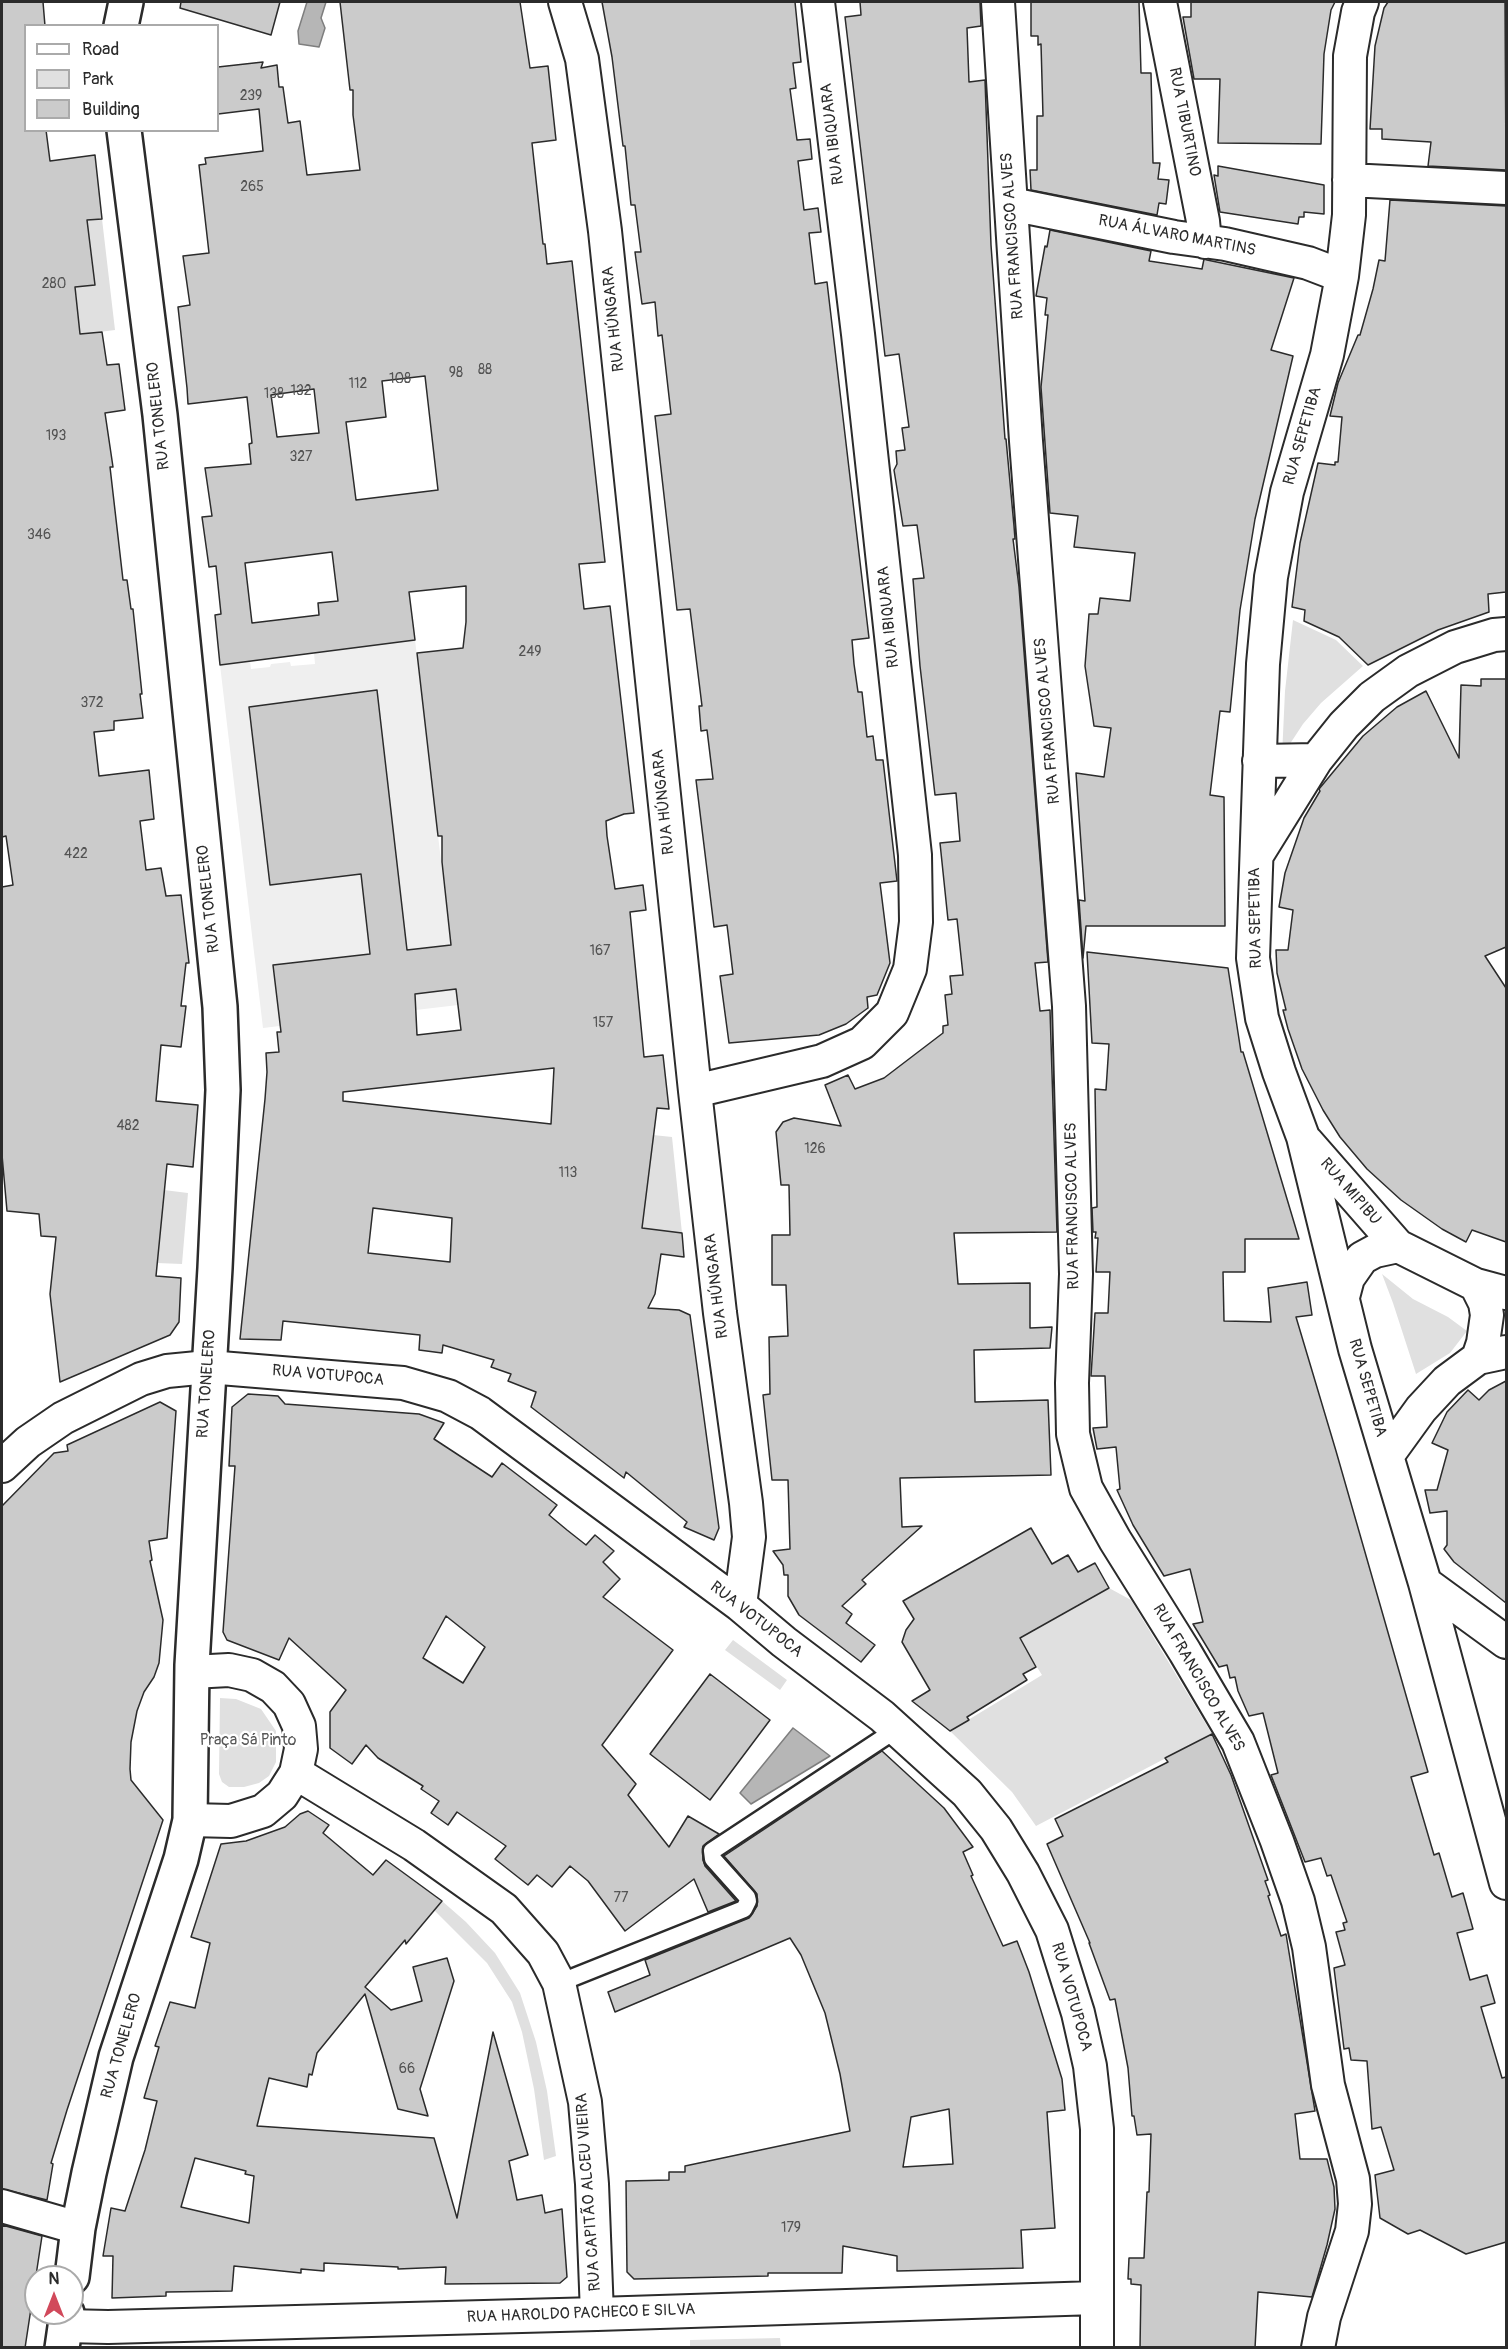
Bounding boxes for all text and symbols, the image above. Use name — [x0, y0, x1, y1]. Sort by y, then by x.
legend — [24, 24, 219, 132]
text: Road — [82, 38, 119, 61]
street label: RUA TIBURTINO — [1164, 66, 1204, 178]
text: Park — [82, 68, 114, 91]
street label: RUA IBIQUARA — [817, 82, 849, 186]
house number: 239 — [240, 88, 262, 104]
text: Building — [82, 98, 140, 121]
street label: RUA FRANCISCO ALVES — [998, 152, 1028, 320]
house number: 265 — [240, 179, 264, 195]
street label: RUA ÁLVARO MARTINS — [1097, 211, 1257, 261]
street label: RUA HÚNGARA — [599, 265, 629, 373]
house number: 280 — [42, 276, 66, 292]
street label: RUA TONELERO — [144, 361, 174, 471]
house number: 88 — [478, 362, 492, 378]
house number: 98 — [449, 365, 463, 381]
house number: 108 — [389, 371, 411, 387]
house number: 112 — [349, 376, 367, 392]
house number: 132 — [290, 383, 312, 399]
street label: RUA SEPETIBA — [1280, 385, 1326, 487]
house number: 138 — [264, 386, 284, 402]
house number: 193 — [46, 428, 66, 444]
house number: 327 — [289, 449, 313, 465]
house number: 346 — [27, 527, 51, 543]
street label: RUA IBIQUARA — [874, 565, 904, 669]
street label: RUA FRANCISCO ALVES — [1031, 637, 1065, 805]
house number: 249 — [518, 644, 542, 660]
house number: 372 — [80, 695, 104, 711]
street label: RUA HÚNGARA — [649, 748, 679, 856]
street label: RUA TONELERO — [194, 844, 224, 954]
house number: 422 — [64, 846, 88, 862]
street label: RUA SEPETIBA — [1246, 867, 1266, 969]
house number: 167 — [590, 943, 610, 959]
house number: 157 — [593, 1015, 613, 1031]
house number: 482 — [116, 1118, 140, 1134]
street label: RUA FRANCISCO ALVES — [1062, 1122, 1084, 1290]
house number: 126 — [804, 1141, 826, 1157]
street label: RUA MIPIBU — [1316, 1154, 1384, 1230]
house number: 113 — [559, 1165, 577, 1181]
street label: RUA HÚNGARA — [701, 1232, 733, 1340]
street label: RUA TONELERO — [194, 1329, 220, 1439]
street label: RUA SEPETIBA — [1344, 1337, 1390, 1439]
street label: RUA VOTUPOCA — [271, 1362, 385, 1390]
street label: RUA VOTUPOCA — [706, 1578, 806, 1662]
street label: RUA FRANCISCO ALVES — [1148, 1601, 1248, 1755]
park label: Praça Sá Pinto — [200, 1731, 296, 1751]
house number: 77 — [614, 1890, 628, 1906]
street label: RUA VOTUPOCA — [1046, 1940, 1096, 2054]
street label: RUA TONELERO — [98, 1991, 146, 2101]
house number: 66 — [399, 2061, 415, 2077]
street label: RUA CAPITÃO ALCEU VIEIRA — [572, 2092, 606, 2292]
house number: 179 — [781, 2220, 801, 2236]
north arrow — [24, 2265, 84, 2325]
text: N — [49, 2269, 59, 2289]
street label: RUA HAROLDO PACHECO E SILVA — [467, 2300, 695, 2328]

